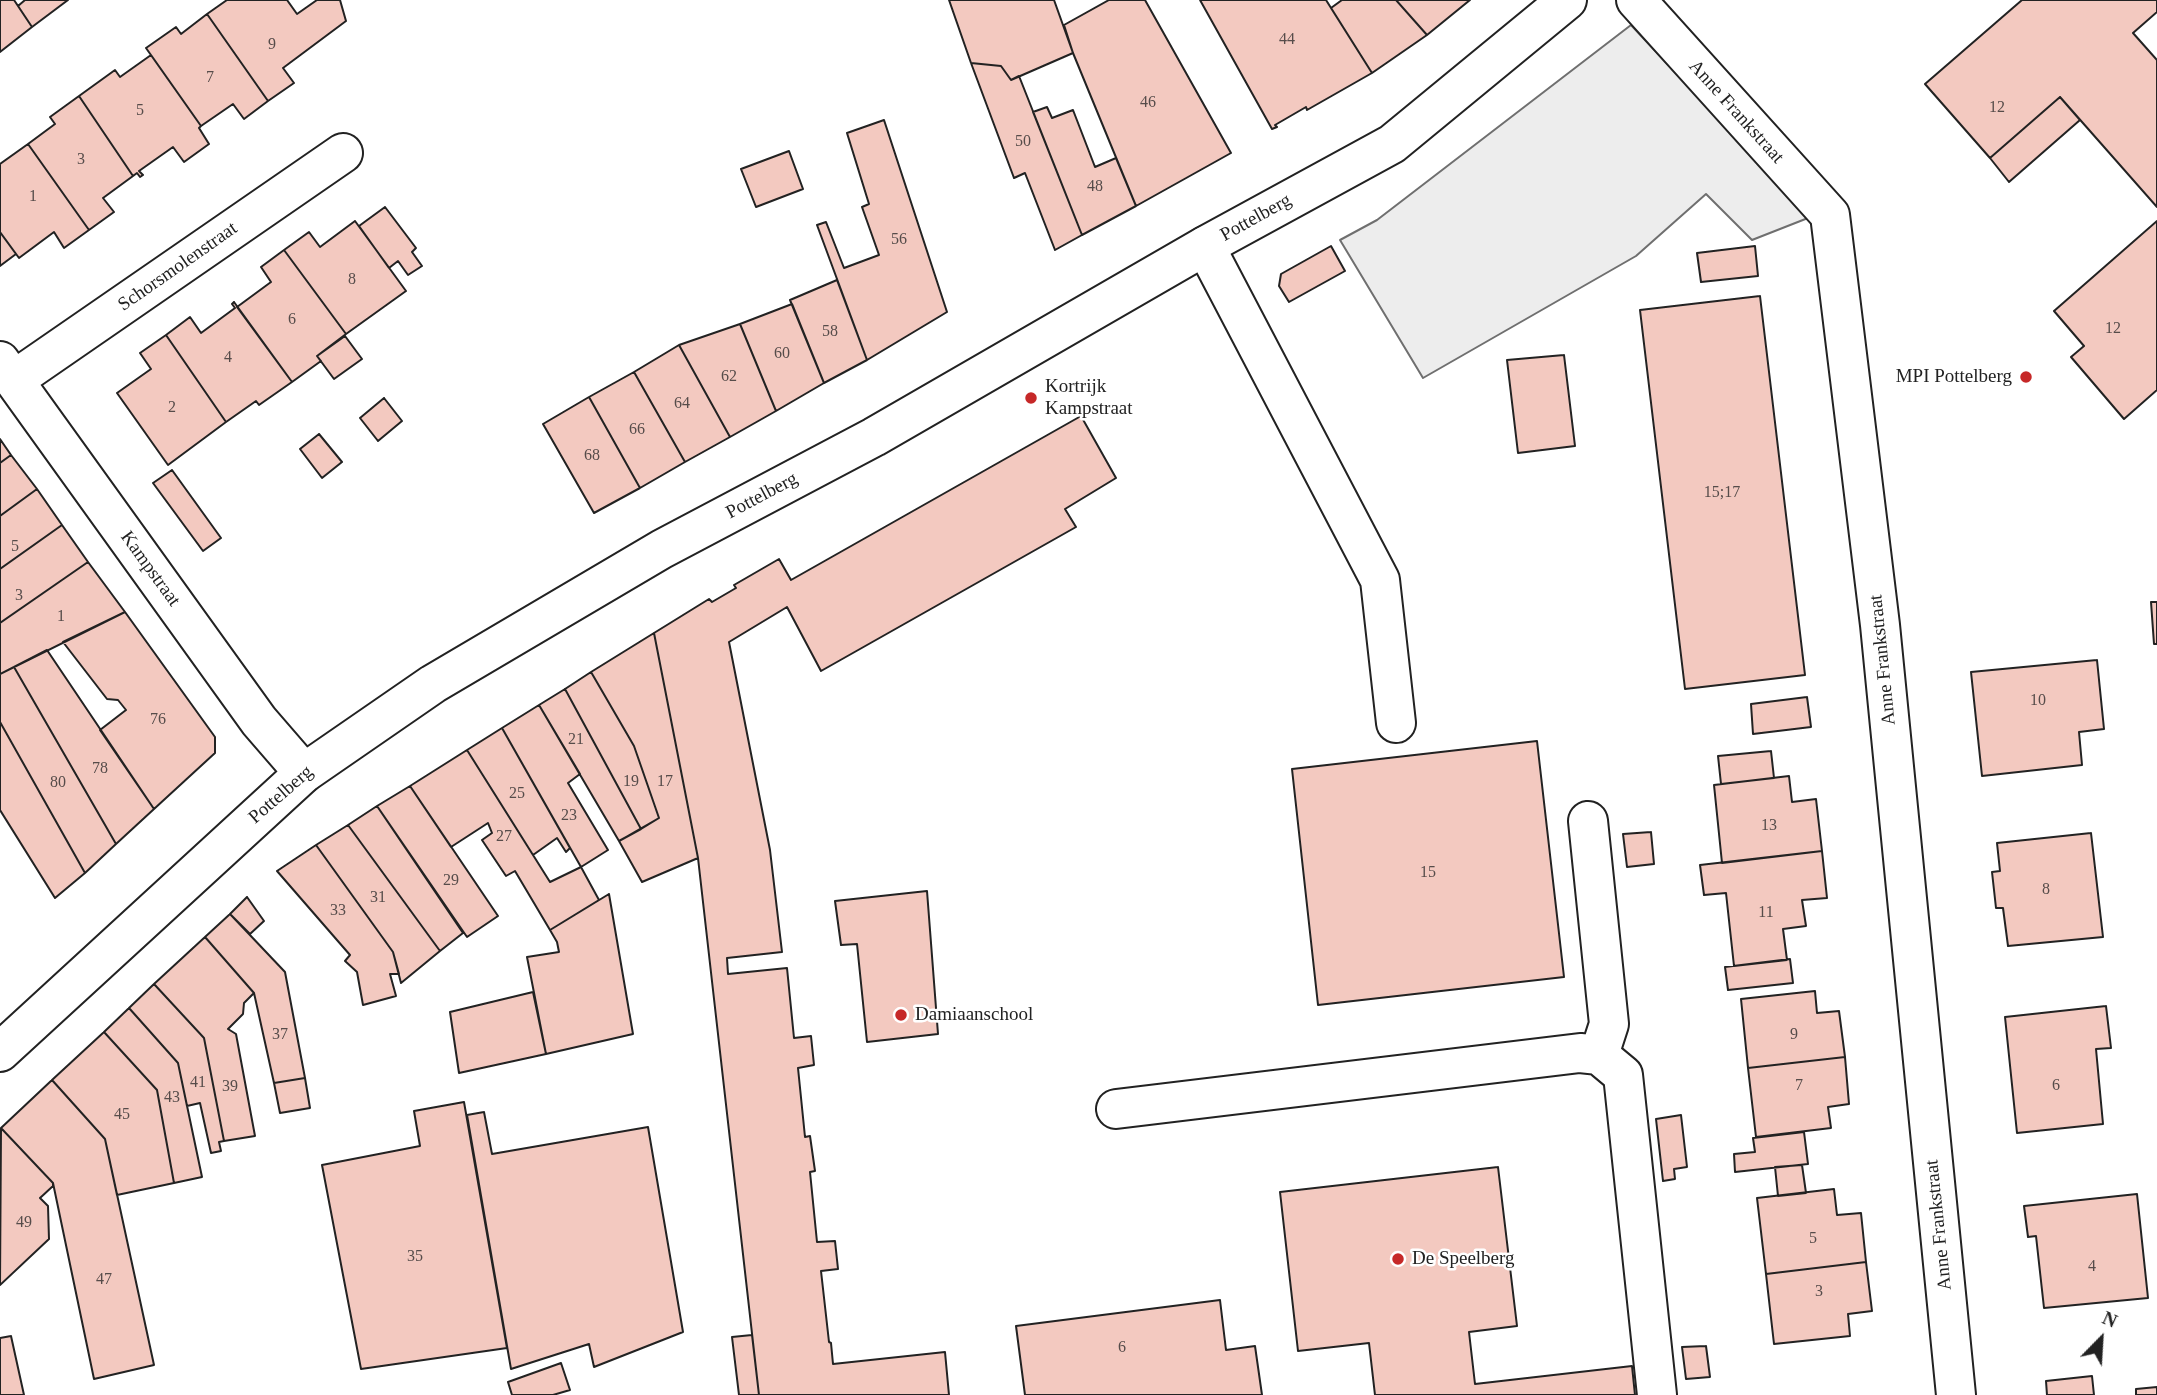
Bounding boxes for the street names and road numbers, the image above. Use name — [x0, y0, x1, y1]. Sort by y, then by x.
street label: Anne Frankstraat — [1684, 56, 1788, 168]
street label: Pottelberg — [1216, 189, 1296, 247]
street label: Schorsmolenstraat — [114, 217, 242, 317]
street label: Pottelberg — [722, 468, 802, 524]
street label: Kampstraat — [115, 527, 185, 611]
street label: Anne Frankstraat — [1865, 593, 1901, 727]
street label: Pottelberg — [244, 761, 318, 829]
street label: Anne Frankstraat — [1921, 1158, 1957, 1292]

